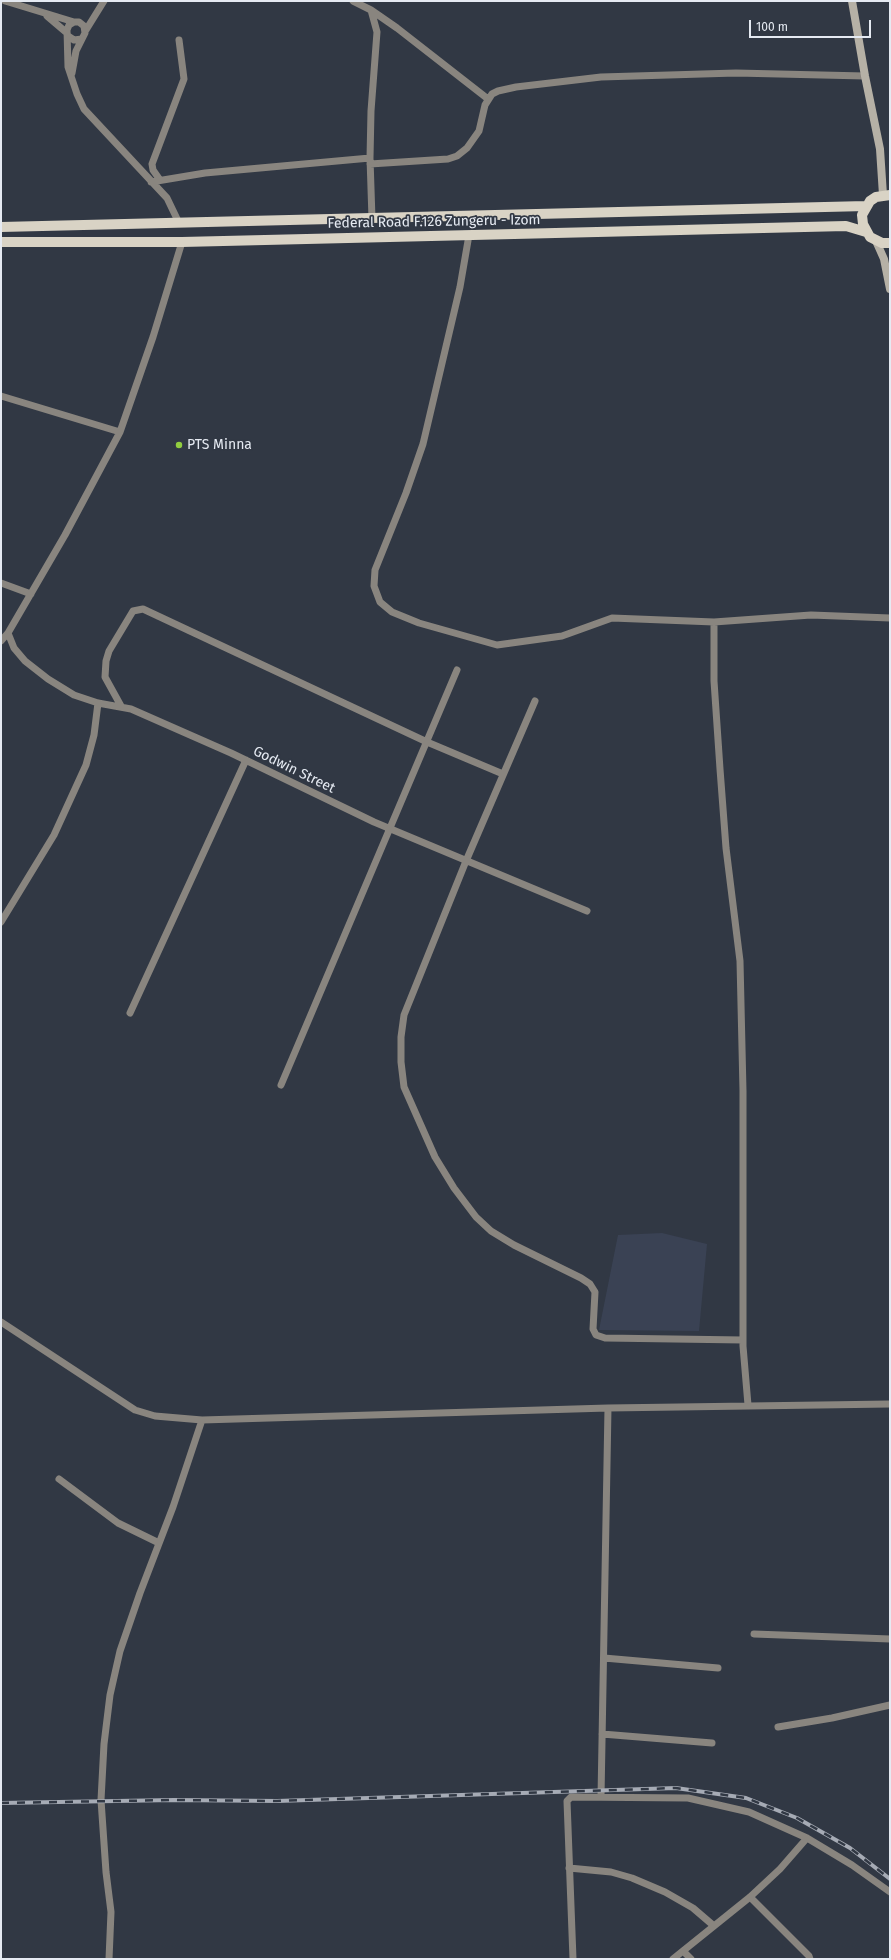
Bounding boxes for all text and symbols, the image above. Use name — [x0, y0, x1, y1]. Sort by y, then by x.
scale bar — [751, 12, 873, 38]
text: 100 m — [756, 20, 788, 34]
street label: Federal Road F.126 Zungeru - Izom — [327, 212, 541, 232]
place label: PTS Minna — [187, 437, 252, 453]
marker: PTS Minna — [174, 440, 184, 450]
street label: Godwin Street — [250, 743, 338, 797]

